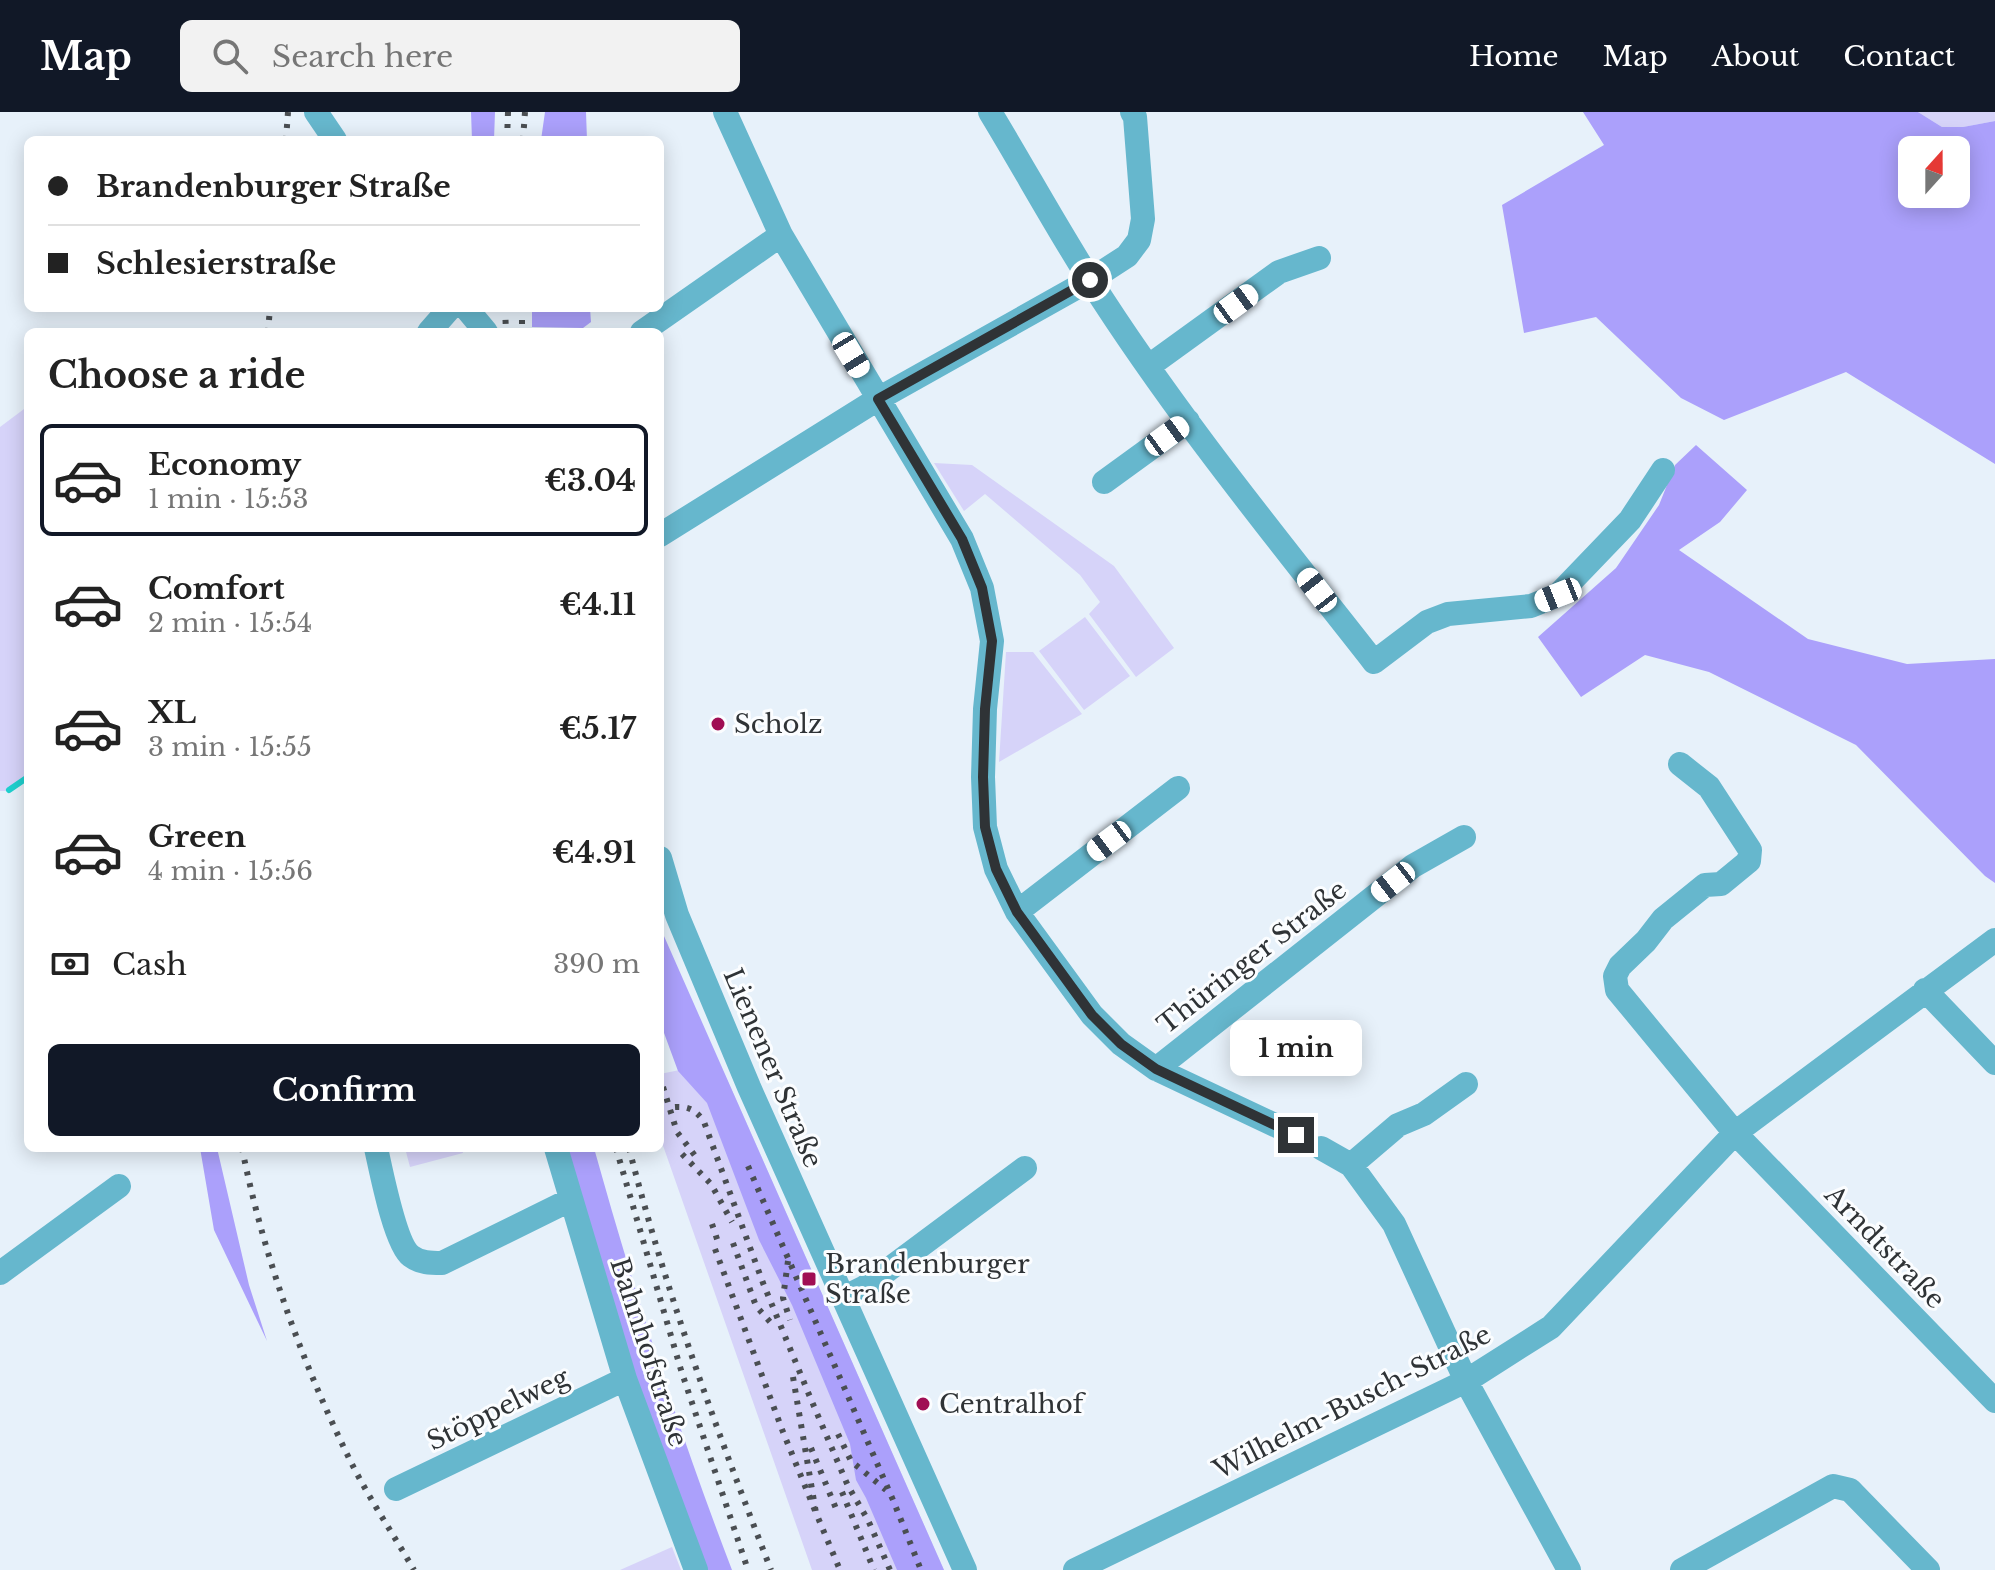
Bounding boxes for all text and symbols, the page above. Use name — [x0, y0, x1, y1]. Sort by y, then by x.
search box — [180, 20, 740, 92]
text: Map — [40, 33, 132, 80]
icon: search — [208, 34, 252, 78]
text: Search here — [272, 38, 453, 75]
text: Home — [1469, 39, 1559, 74]
text: Map — [1603, 39, 1668, 74]
text: About — [1712, 39, 1799, 74]
text: Contact — [1843, 39, 1955, 74]
north arrow — [1898, 136, 1970, 208]
map controls — [1898, 136, 1970, 208]
text: Brandenburger Straße — [96, 168, 451, 205]
text: Schlesierstraße — [96, 245, 336, 282]
route start — [1072, 262, 1108, 298]
car — [1210, 280, 1262, 328]
car — [828, 328, 874, 382]
text: Choose a ride — [48, 353, 305, 398]
car — [1141, 412, 1193, 460]
icon: car — [52, 444, 124, 516]
text: Economy — [148, 446, 301, 483]
text: €3.04 — [544, 462, 636, 499]
text: 1 min · 15:53 — [148, 483, 309, 515]
car — [1293, 564, 1341, 616]
icon: car — [52, 568, 124, 640]
text: Comfort — [148, 570, 285, 607]
car — [1531, 575, 1585, 615]
text: €4.11 — [559, 586, 636, 623]
text: 2 min · 15:54 — [148, 607, 312, 639]
icon: car — [52, 692, 124, 764]
text: XL — [148, 694, 196, 731]
place label: Scholz — [734, 708, 823, 740]
text: €5.17 — [559, 710, 636, 747]
marker: Scholz — [709, 715, 727, 733]
text: 3 min · 15:55 — [148, 731, 312, 763]
icon: car — [52, 816, 124, 888]
car — [1083, 817, 1135, 865]
text: Green — [148, 818, 246, 855]
text: €4.91 — [552, 834, 636, 871]
text: 4 min · 15:56 — [148, 855, 313, 887]
car — [1367, 858, 1419, 906]
street label: Thüringer Straße — [1151, 873, 1353, 1041]
icon: cash — [48, 942, 92, 986]
text: Cash — [112, 946, 187, 983]
text: 390 m — [553, 948, 640, 980]
street label: Lienener Straße — [717, 964, 829, 1172]
callout: 1 min — [1230, 1019, 1362, 1075]
text: 1 min — [1258, 1032, 1334, 1064]
button: Confirm — [48, 1044, 640, 1136]
route end — [1278, 1117, 1314, 1153]
street label: Arndtstraße — [1818, 1178, 1952, 1315]
place label: Brandenburger Straße — [825, 1248, 1030, 1310]
street label: Bahnhofstraße — [603, 1253, 695, 1451]
marker: Brandenburger Straße — [800, 1270, 818, 1288]
street label: Wilhelm-Busch-Straße — [1207, 1318, 1496, 1486]
street label: Stöppelweg — [422, 1361, 575, 1457]
place label: Centralhof — [939, 1388, 1087, 1420]
marker: Centralhof — [914, 1395, 932, 1413]

